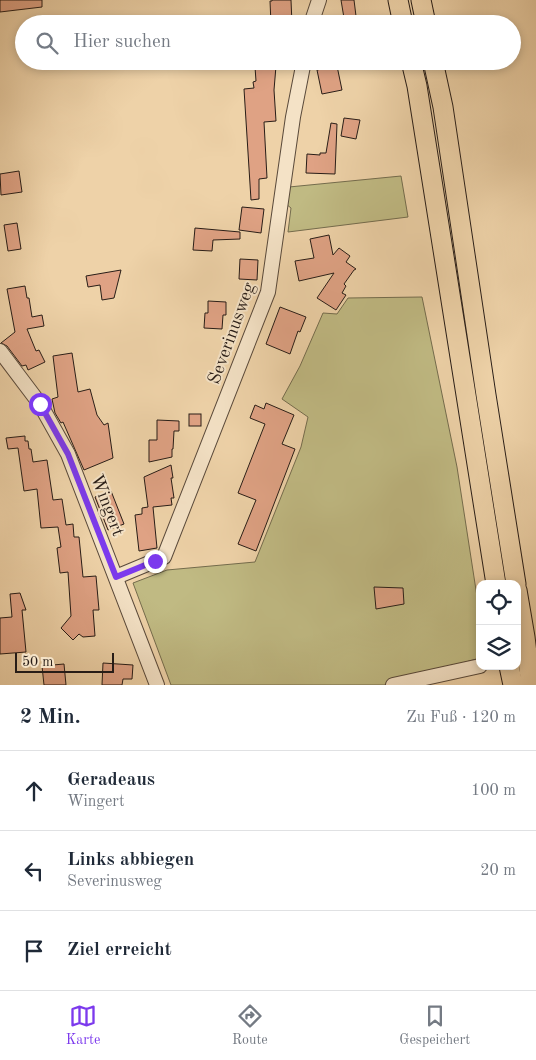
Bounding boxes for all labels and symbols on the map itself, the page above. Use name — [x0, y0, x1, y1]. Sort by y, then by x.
street label: Severinusweg — [205, 280, 259, 387]
route start — [29, 393, 52, 416]
street label: Wingert — [87, 472, 127, 539]
route end — [144, 550, 167, 573]
scale bar — [15, 650, 114, 673]

